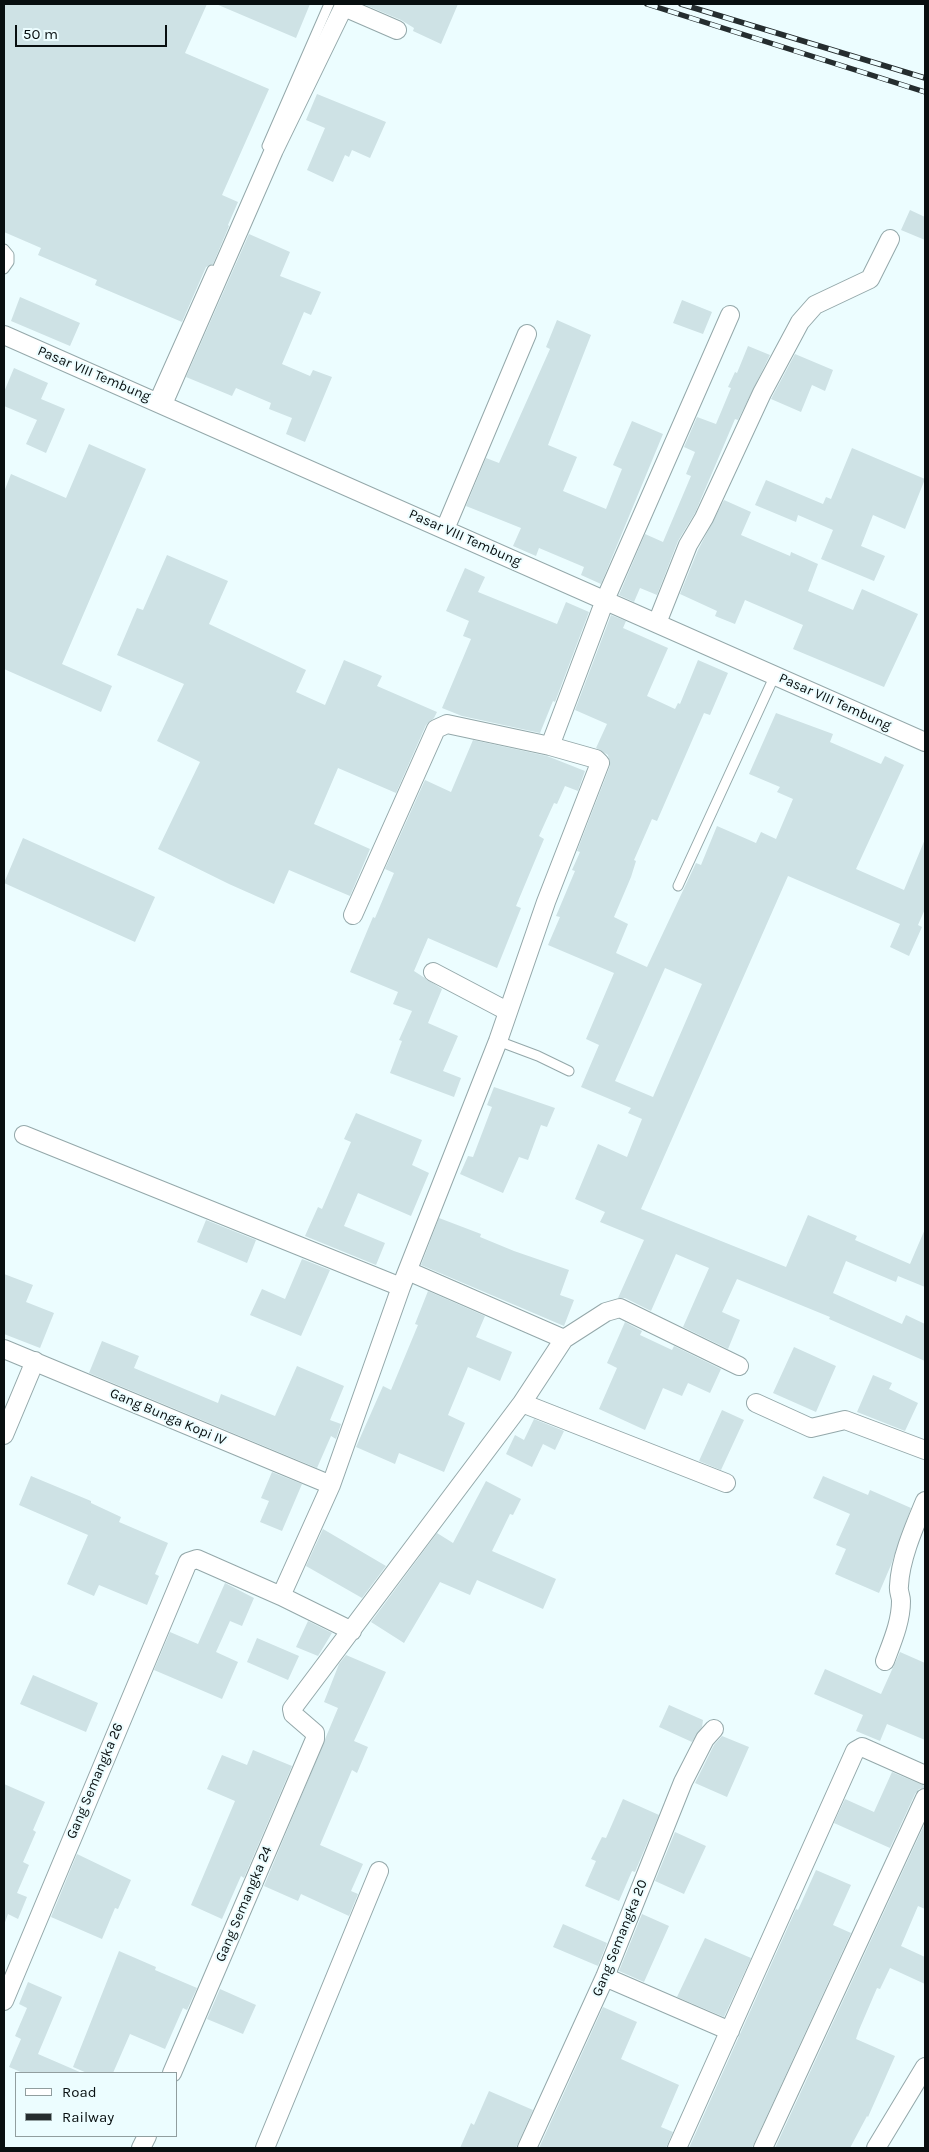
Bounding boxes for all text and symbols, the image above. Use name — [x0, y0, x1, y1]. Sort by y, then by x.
scale bar — [18, 15, 170, 47]
text: 50 m — [23, 25, 58, 43]
street label: Pasar VIII Tembung — [35, 343, 153, 405]
street label: Pasar VIII Tembung — [406, 506, 524, 570]
street label: Pasar VIII Tembung — [776, 670, 894, 734]
street label: Gang Bunga Kopi IV — [107, 1385, 229, 1449]
street label: Gang Semangka 26 — [63, 1721, 127, 1841]
street label: Gang Semangka 24 — [212, 1844, 276, 1964]
street label: Gang Semangka 20 — [589, 1877, 651, 1999]
legend — [15, 2072, 178, 2137]
text: Road — [62, 2083, 97, 2101]
text: Railway — [62, 2108, 114, 2126]

